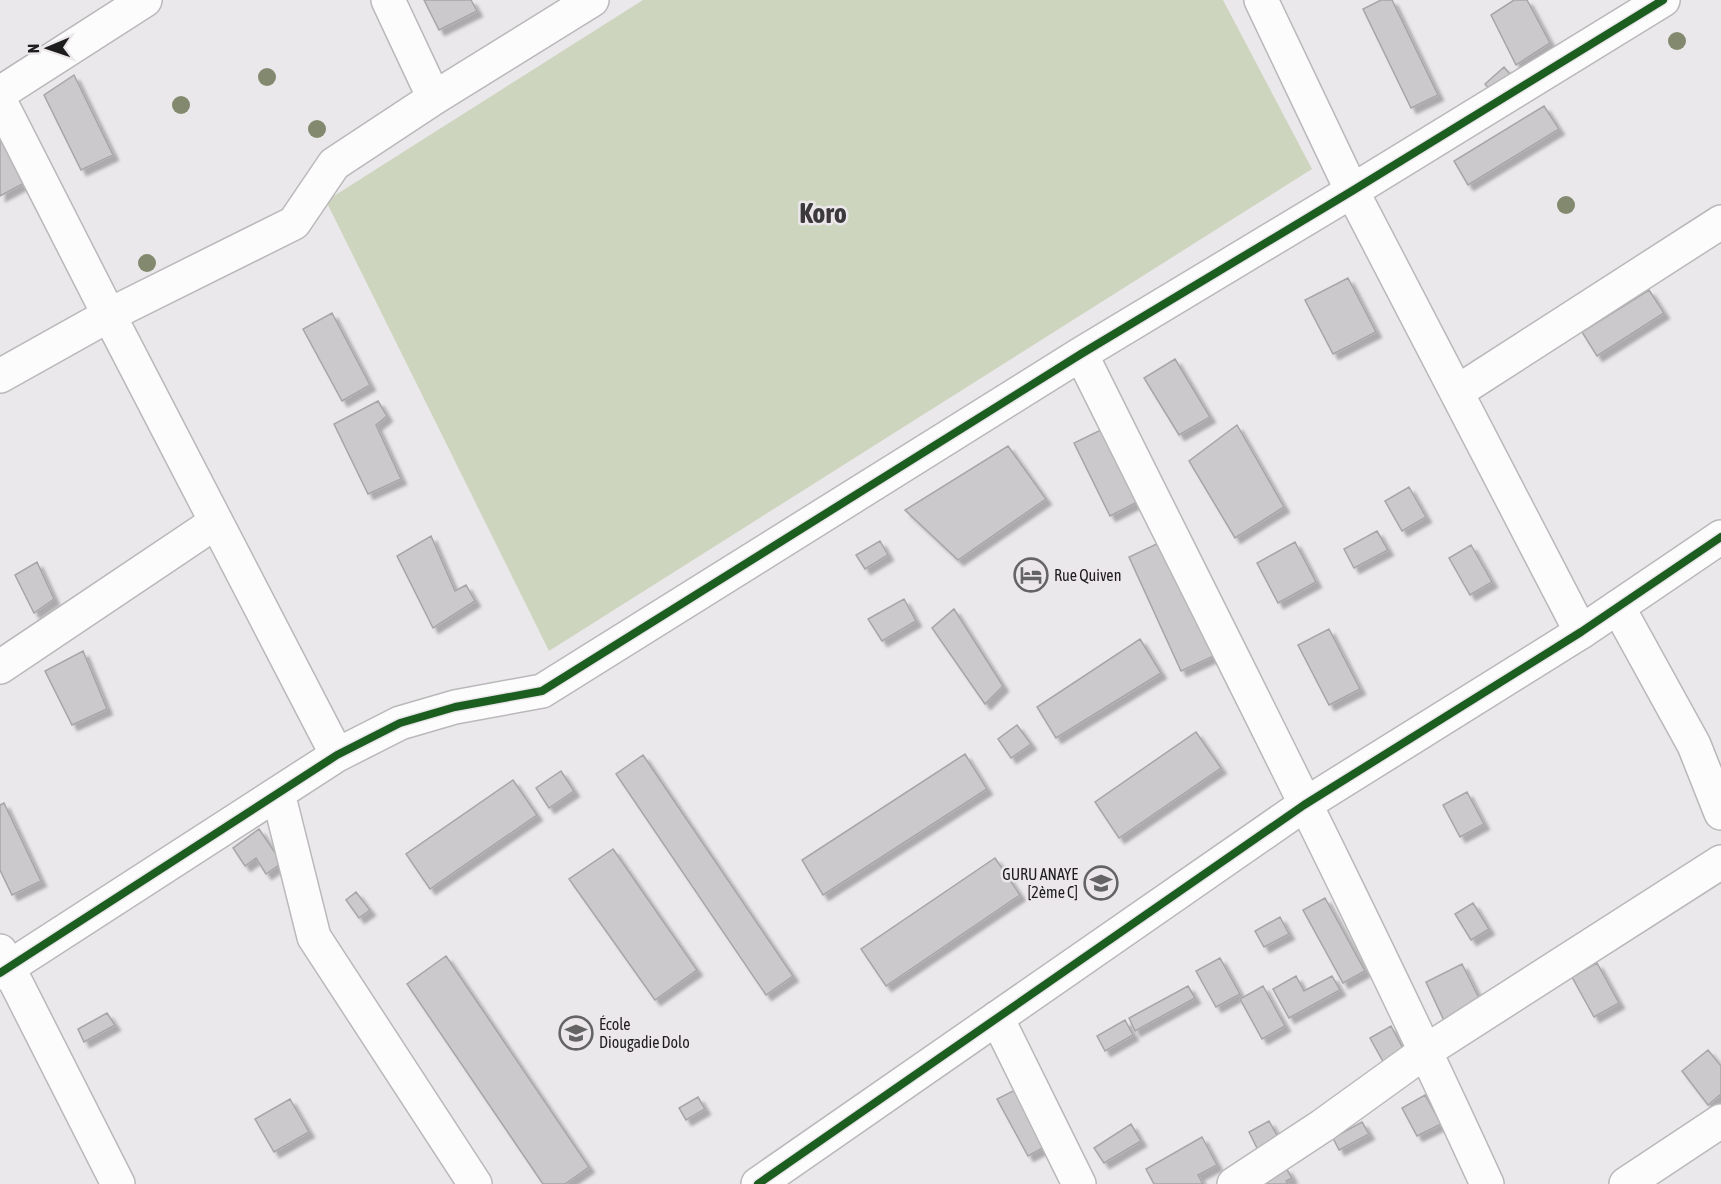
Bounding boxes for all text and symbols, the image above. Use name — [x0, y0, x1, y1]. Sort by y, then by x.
north arrow — [18, 18, 78, 78]
text: N — [24, 43, 42, 54]
district label: Koro — [799, 197, 847, 229]
hotel icon: Rue Quiven — [1013, 557, 1049, 593]
place label: Rue Quiven — [1054, 566, 1121, 584]
place label: GURU ANAYE [2ème C] — [1002, 865, 1078, 901]
school or university icon: GURU ANAYE [2ème C] — [1083, 865, 1119, 901]
school or university icon: École Diougadie Dolo — [558, 1015, 594, 1051]
place label: École Diougadie Dolo — [599, 1015, 690, 1052]

